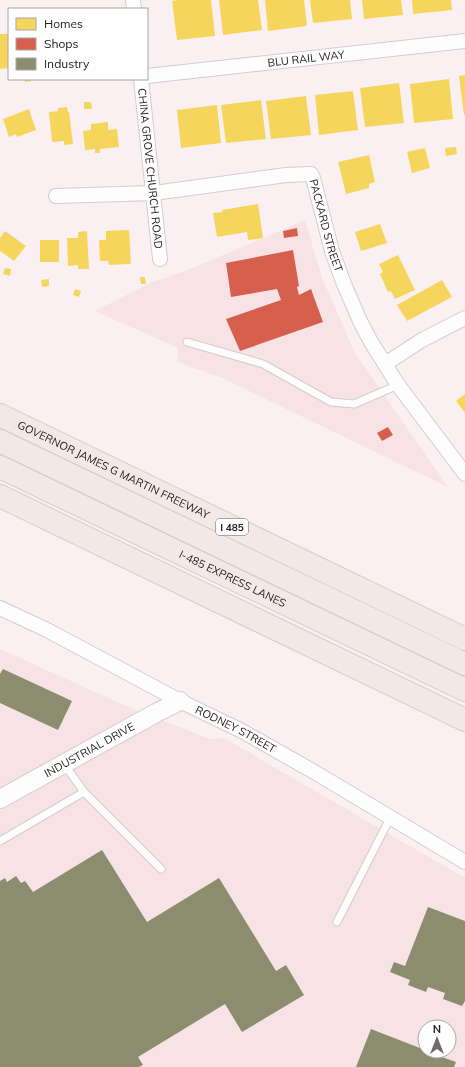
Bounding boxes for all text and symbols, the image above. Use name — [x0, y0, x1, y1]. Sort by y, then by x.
legend — [8, 8, 148, 80]
text: Homes — [44, 16, 83, 31]
text: Shops — [44, 36, 79, 51]
street label: BLU RAIL WAY — [267, 47, 345, 70]
text: Industry — [44, 56, 90, 71]
street label: CHINA GROVE CHURCH ROAD — [135, 87, 166, 250]
street label: PACKARD STREET — [307, 178, 346, 274]
street label: GOVERNOR JAMES G MARTIN FREEWAY — [15, 417, 212, 522]
road number: I 485 — [216, 519, 248, 535]
street label: I-485 EXPRESS LANES — [177, 547, 288, 610]
street label: RODNEY STREET — [193, 702, 279, 756]
street label: INDUSTRIAL DRIVE — [42, 719, 137, 780]
north arrow — [417, 1019, 457, 1059]
text: N — [433, 1022, 441, 1036]

